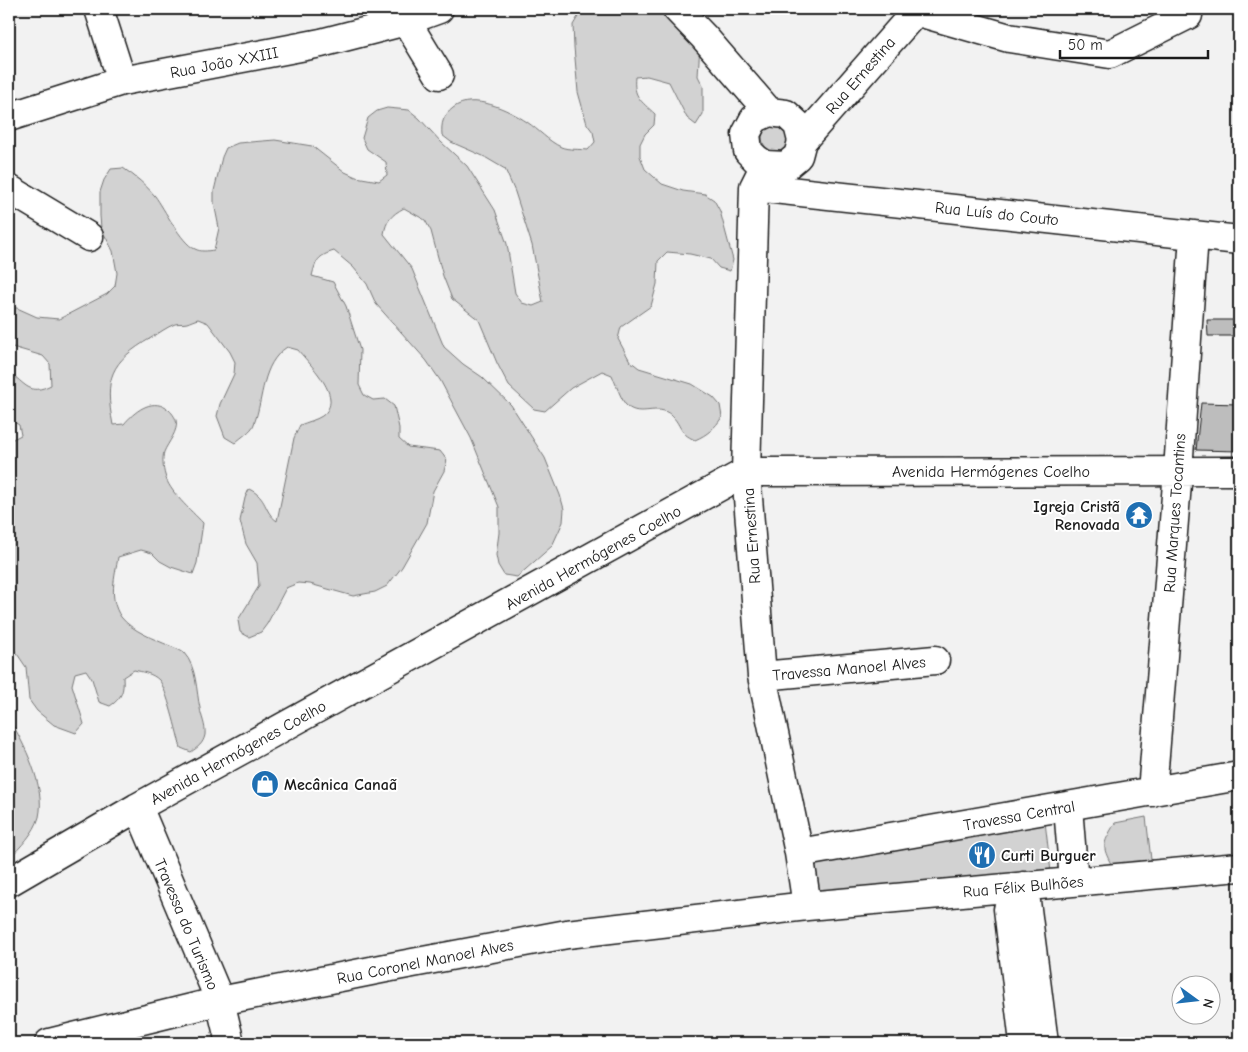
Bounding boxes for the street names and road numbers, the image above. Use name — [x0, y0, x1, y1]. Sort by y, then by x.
street label: Rua Ernestina — [822, 33, 899, 118]
street label: Rua João XXIII — [169, 44, 280, 82]
street label: Rua Luís do Couto — [934, 199, 1060, 229]
street label: Rua Marques Tocantins — [1160, 433, 1190, 593]
street label: Avenida Hermógenes Coelho — [892, 463, 1090, 481]
street label: Rua Ernestina — [740, 487, 764, 585]
street label: Avenida Hermógenes Coelho — [502, 502, 684, 614]
street label: Travessa Manoel Alves — [772, 653, 927, 685]
street label: Avenida Hermógenes Coelho — [147, 697, 329, 809]
street label: Travessa Central — [962, 797, 1076, 835]
street label: Travessa do Turismo — [150, 856, 222, 993]
street label: Rua Félix Bulhões — [962, 873, 1084, 901]
street label: Rua Coronel Manoel Alves — [335, 936, 515, 988]

